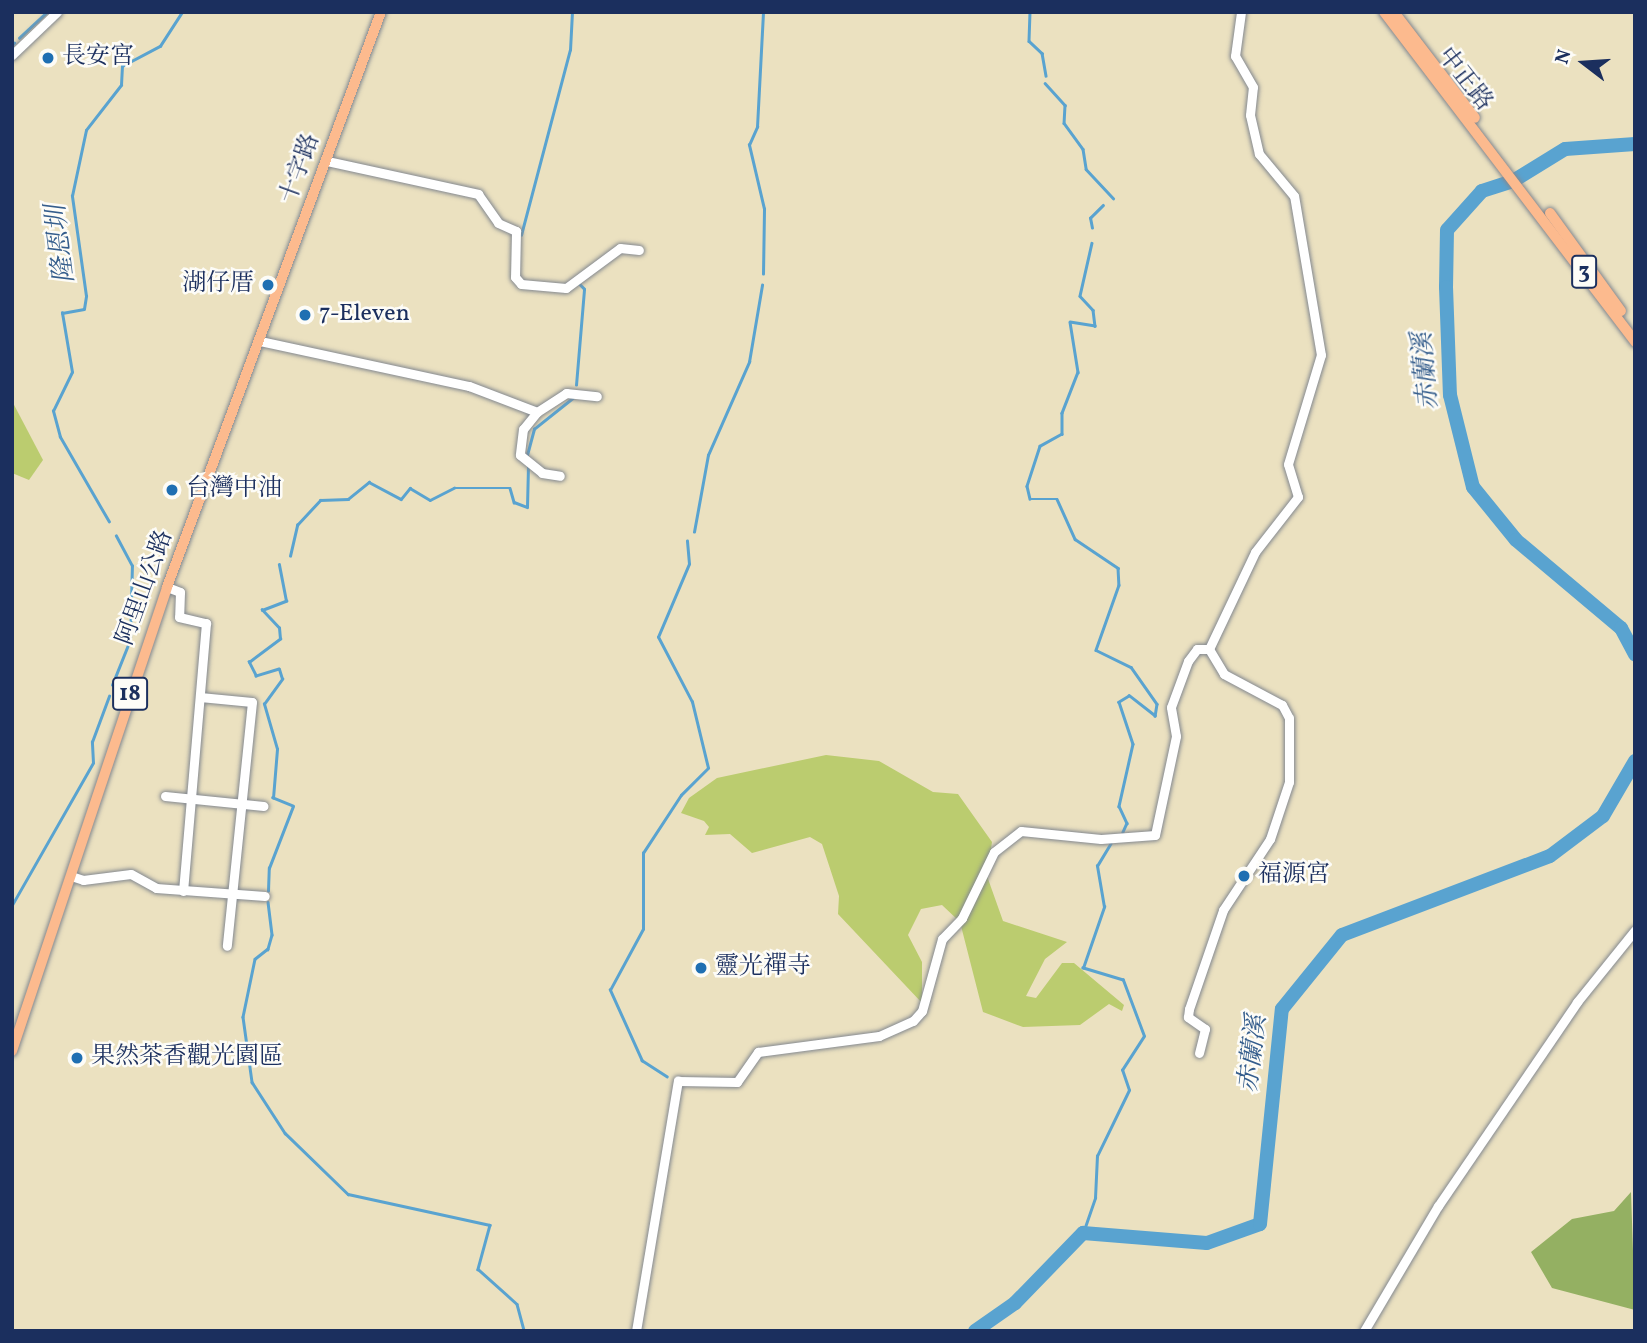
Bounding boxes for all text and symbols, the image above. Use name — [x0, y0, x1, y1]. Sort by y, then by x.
north arrow — [1549, 28, 1619, 98]
street label: 中正路 — [1430, 43, 1498, 117]
place label: 長安宮 — [62, 44, 134, 72]
text: N — [1549, 46, 1578, 67]
marker: 長安宮 — [40, 50, 56, 66]
street label: 十字路 — [275, 130, 327, 208]
water label: 隆恩圳 — [42, 203, 82, 285]
road number: 3 — [1570, 252, 1598, 292]
place label: 湖仔厝 — [182, 271, 254, 299]
marker: 湖仔厝 — [260, 277, 276, 293]
place label: 7-Eleven — [319, 301, 410, 329]
marker: 7-Eleven — [297, 307, 313, 323]
water label: 赤蘭溪 — [1408, 331, 1446, 411]
place label: 台灣中油 — [186, 476, 282, 504]
marker: 台灣中油 — [164, 482, 180, 498]
street label: 阿里山公路 — [112, 527, 180, 649]
road number: 18 — [111, 674, 149, 714]
place label: 福源宮 — [1258, 862, 1330, 890]
marker: 福源宮 — [1236, 868, 1252, 884]
place label: 靈光禪寺 — [715, 954, 811, 982]
marker: 靈光禪寺 — [693, 960, 709, 976]
water label: 赤蘭溪 — [1234, 1013, 1274, 1095]
place label: 果然茶香觀光園區 — [91, 1044, 283, 1072]
marker: 果然茶香觀光園區 — [69, 1050, 85, 1066]

